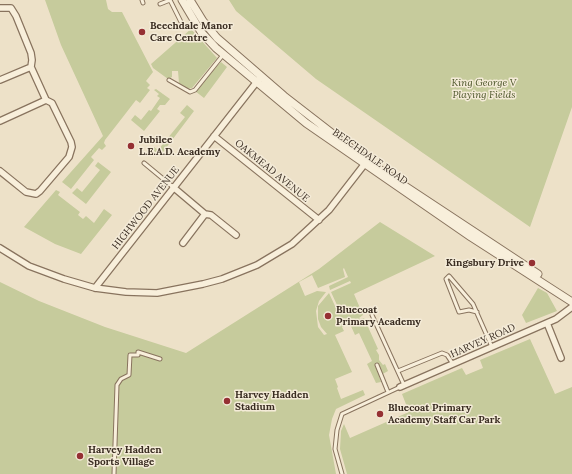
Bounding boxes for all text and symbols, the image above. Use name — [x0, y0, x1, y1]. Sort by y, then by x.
place label: Beechdale Manor Care Centre — [150, 20, 233, 44]
marker: Beechdale Manor Care Centre — [137, 27, 147, 37]
park label: King George V Playing Fields — [452, 77, 516, 100]
street label: BEECHDALE ROAD — [330, 126, 410, 188]
place label: Jubilee L.E.A.D. Academy — [139, 134, 220, 158]
street label: OAKMEAD AVENUE — [232, 137, 312, 205]
marker: Jubilee L.E.A.D. Academy — [126, 141, 136, 151]
street label: HIGHWOOD AVENUE — [110, 164, 182, 252]
place label: Kingsbury Drive — [446, 257, 524, 269]
marker: Kingsbury Drive — [527, 258, 537, 268]
place label: Bluecoat Primary Academy — [336, 304, 421, 328]
marker: Bluecoat Primary Academy — [323, 311, 333, 321]
street label: HARVEY ROAD — [449, 321, 517, 361]
place label: Harvey Hadden Stadium — [235, 389, 309, 412]
marker: Harvey Hadden Stadium — [222, 396, 232, 406]
place label: Bluecoat Primary Academy Staff Car Park — [388, 402, 501, 426]
marker: Bluecoat Primary Academy Staff Car Park — [375, 409, 385, 419]
place label: Harvey Hadden Sports Village — [88, 444, 162, 468]
marker: Harvey Hadden Sports Village — [75, 451, 85, 461]

